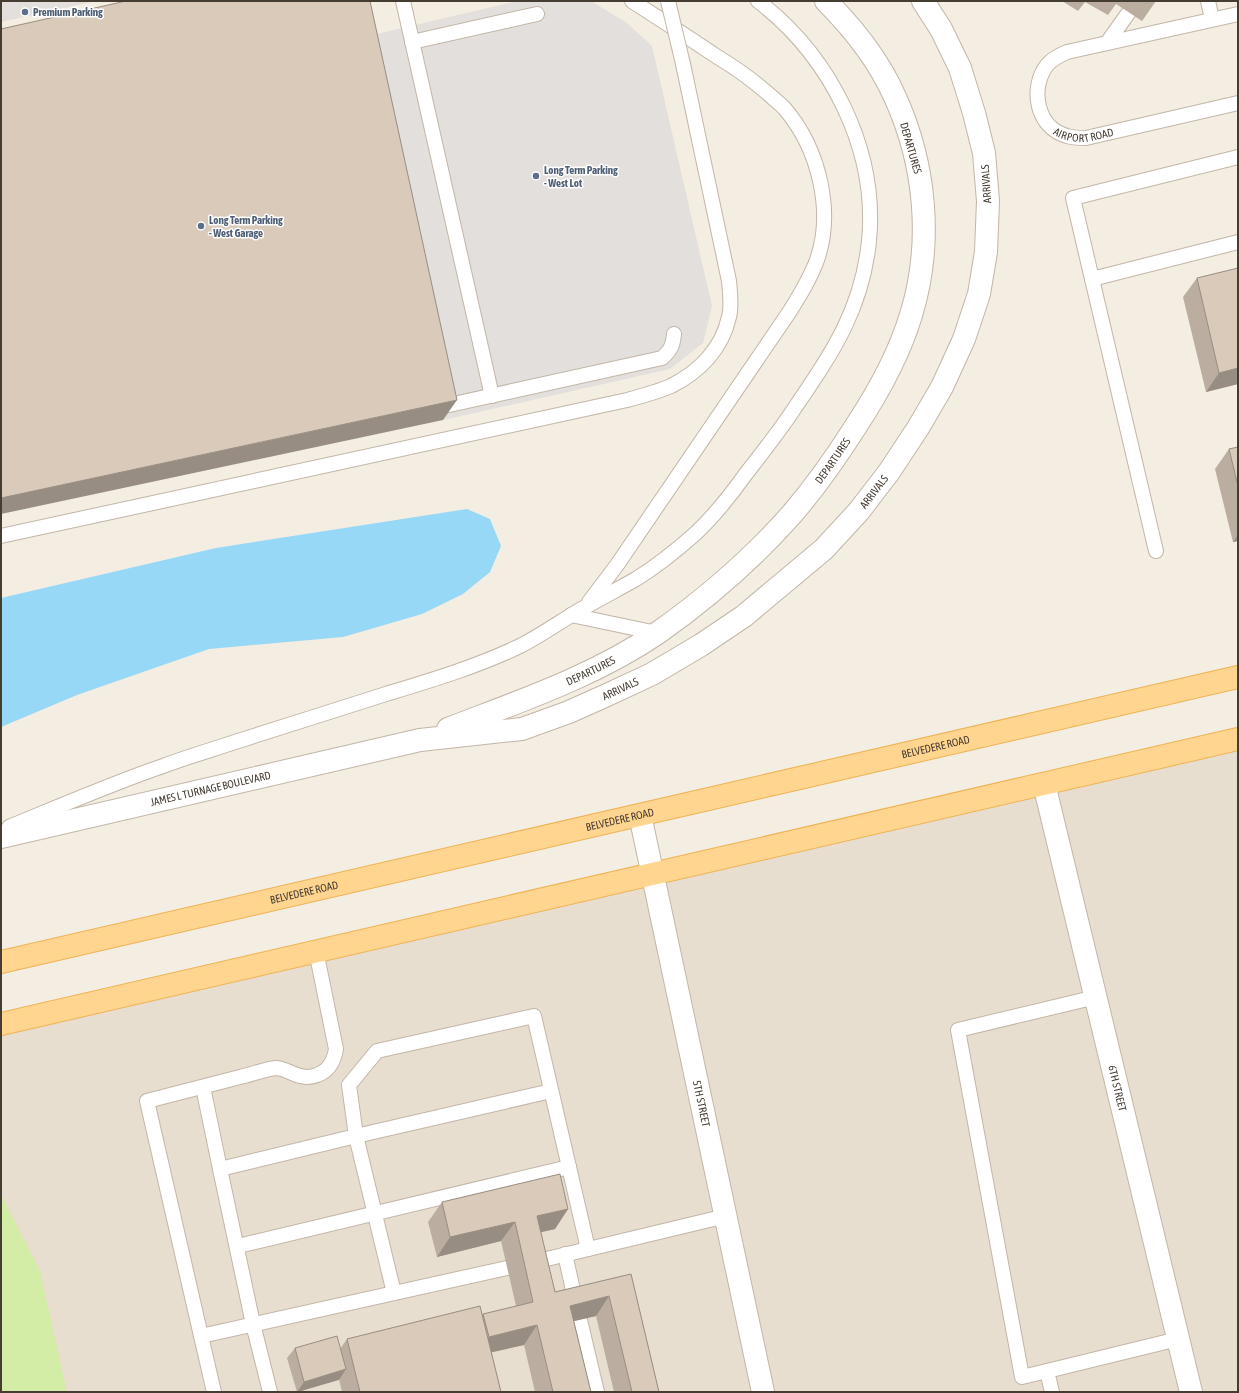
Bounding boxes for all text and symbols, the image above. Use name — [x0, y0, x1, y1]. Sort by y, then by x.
place label: Premium Parking — [33, 6, 103, 18]
marker: Premium Parking — [20, 7, 30, 17]
street label: DEPARTURES — [898, 121, 924, 175]
street label: AIRPORT ROAD — [1051, 125, 1114, 144]
place label: Long Term Parking - West Lot — [544, 164, 618, 189]
street label: ARRIVALS — [979, 164, 993, 204]
marker: Long Term Parking - West Lot — [531, 171, 541, 181]
place label: Long Term Parking - West Garage — [209, 214, 283, 239]
marker: Long Term Parking - West Garage — [196, 221, 206, 231]
street label: DEPARTURES — [813, 435, 853, 486]
street label: ARRIVALS — [857, 473, 891, 511]
street label: DEPARTURES — [564, 654, 617, 688]
street label: ARRIVALS — [600, 675, 641, 702]
street label: BELVEDERE ROAD — [900, 733, 971, 760]
street label: JAMES L TURNAGE BOULEVARD — [149, 769, 272, 808]
street label: BELVEDERE ROAD — [585, 806, 655, 833]
street label: BELVEDERE ROAD — [269, 879, 339, 906]
street label: 6TH STREET — [1106, 1064, 1129, 1113]
street label: 5TH STREET — [691, 1079, 712, 1128]

